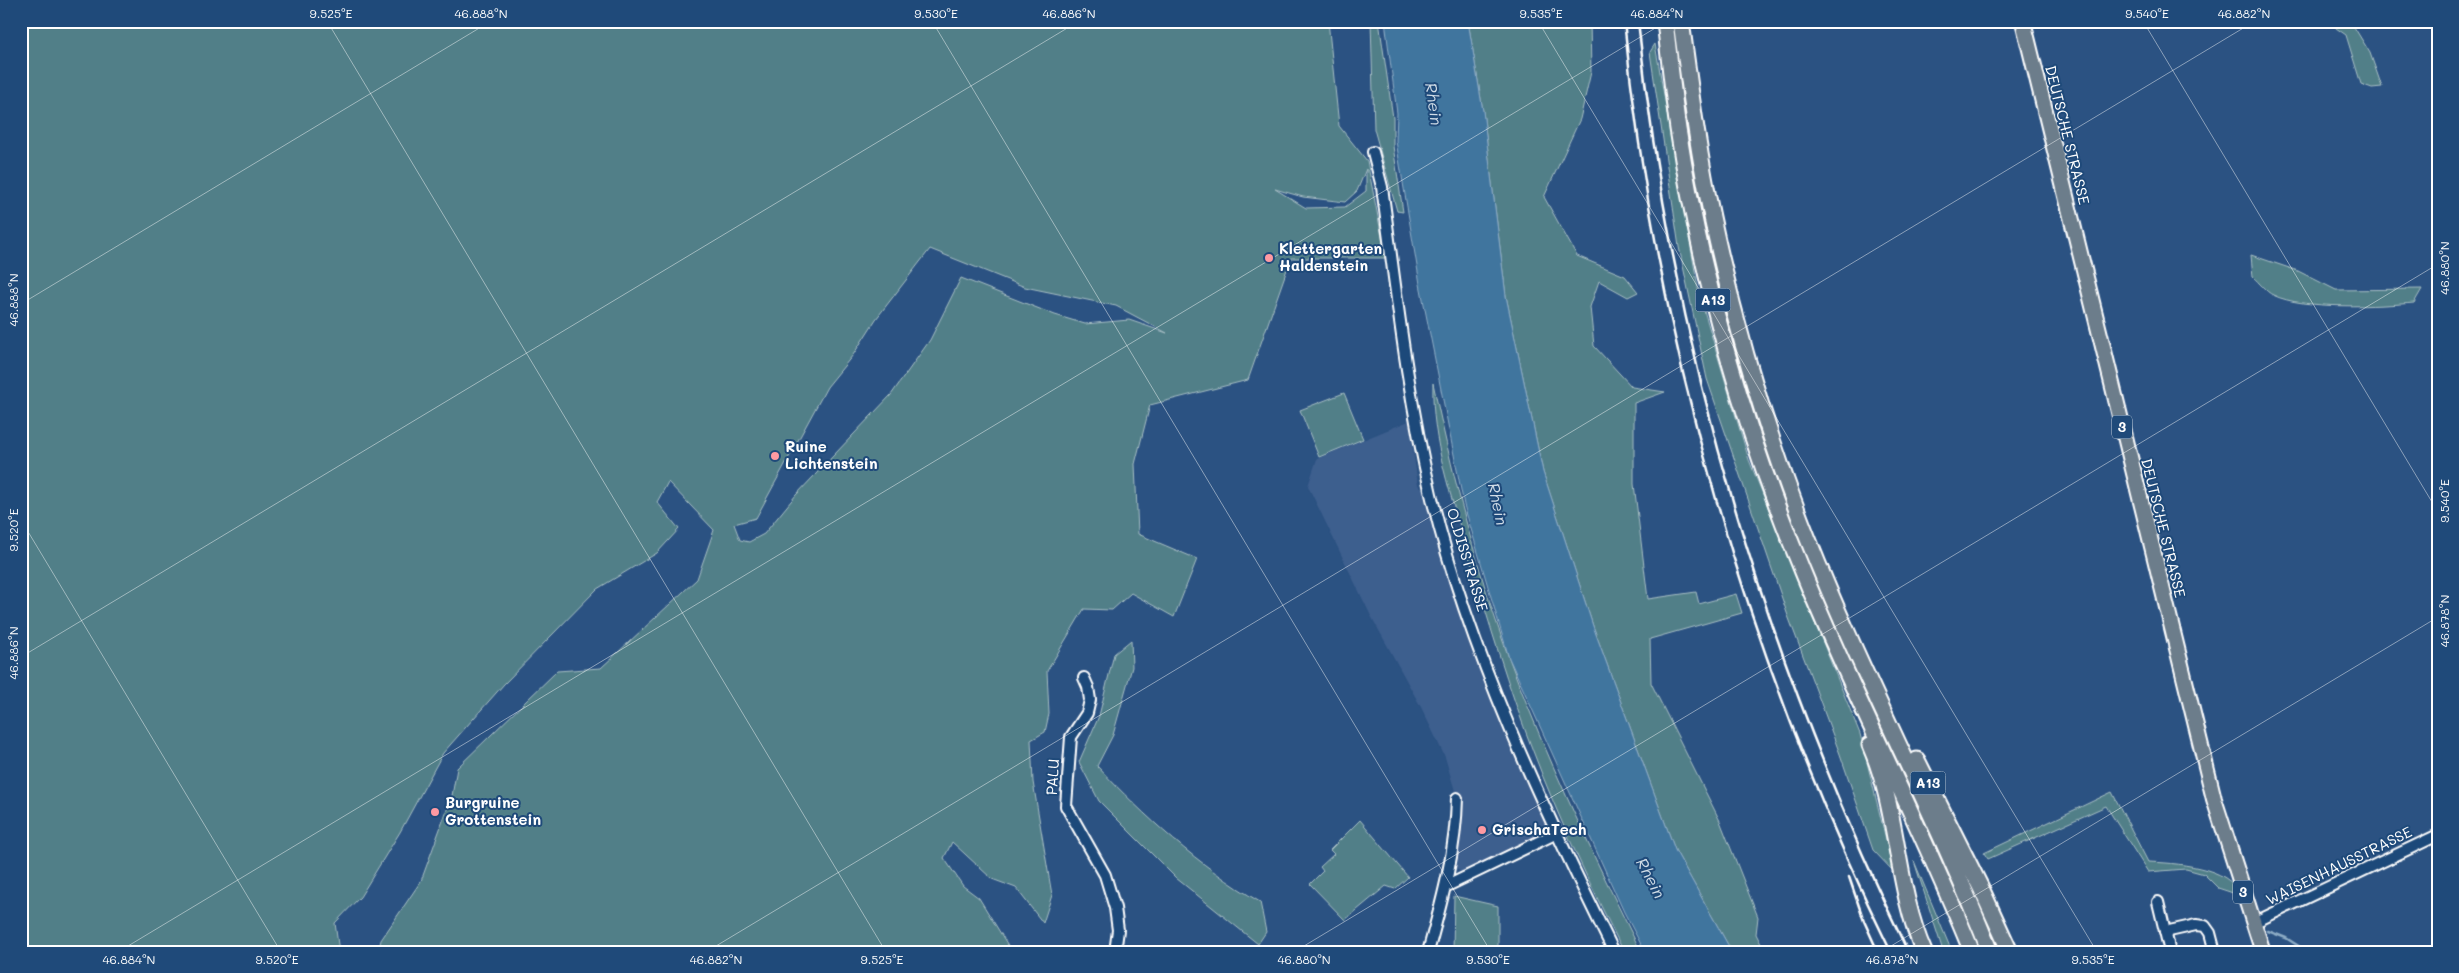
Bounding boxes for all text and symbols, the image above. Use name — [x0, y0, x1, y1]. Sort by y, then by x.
text: 9.525°E — [310, 5, 353, 21]
text: 46.888°N — [454, 5, 508, 21]
text: 9.530°E — [914, 5, 958, 21]
text: 46.886°N — [1042, 5, 1096, 21]
text: 9.535°E — [1519, 5, 1563, 21]
text: 46.884°N — [1631, 5, 1683, 21]
text: 9.540°E — [2125, 5, 2169, 21]
text: 46.882°N — [2218, 5, 2270, 21]
street label: DEUTSCHE STRASSE — [2041, 63, 2095, 207]
water label: Rhein — [1421, 81, 1448, 127]
place label: Klettergarten Haldenstein — [1279, 238, 1382, 275]
text: 46.880°N — [2436, 241, 2452, 295]
marker: Klettergarten Haldenstein — [1263, 252, 1275, 264]
text: 46.888°N — [5, 273, 21, 327]
road number: A13 — [1696, 288, 1730, 312]
road number: 3 — [2112, 416, 2132, 438]
place label: Ruine Lichtenstein — [785, 436, 878, 473]
marker: Ruine Lichtenstein — [769, 450, 781, 462]
street label: DEUTSCHE STRASSE — [2137, 456, 2191, 600]
text: 9.540°E — [2436, 479, 2452, 523]
water label: Rhein — [1484, 481, 1513, 527]
street label: OLDISSTRASSE — [1443, 505, 1493, 614]
text: 9.520°E — [5, 508, 21, 552]
text: 46.878°N — [2436, 595, 2452, 647]
text: 46.886°N — [5, 626, 21, 680]
street label: PALU — [1041, 758, 1063, 796]
road number: A13 — [1910, 771, 1946, 794]
place label: Burgruine Grottenstein — [445, 792, 541, 829]
marker: Burgruine Grottenstein — [429, 806, 441, 818]
place label: GrischaTech — [1492, 819, 1587, 839]
street label: WAISENHAUSSTRASSE — [2262, 821, 2415, 909]
marker: GrischaTech — [1476, 824, 1488, 836]
water label: Rhein — [1632, 854, 1671, 902]
road number: 3 — [2233, 880, 2253, 904]
text: 46.884°N — [103, 951, 155, 967]
text: 9.520°E — [255, 951, 299, 967]
text: 46.882°N — [690, 951, 742, 967]
text: 9.525°E — [861, 951, 904, 967]
text: 46.880°N — [1277, 951, 1331, 967]
text: 9.530°E — [1466, 951, 1510, 967]
text: 46.878°N — [1866, 951, 1918, 967]
text: 9.535°E — [2071, 951, 2115, 967]

